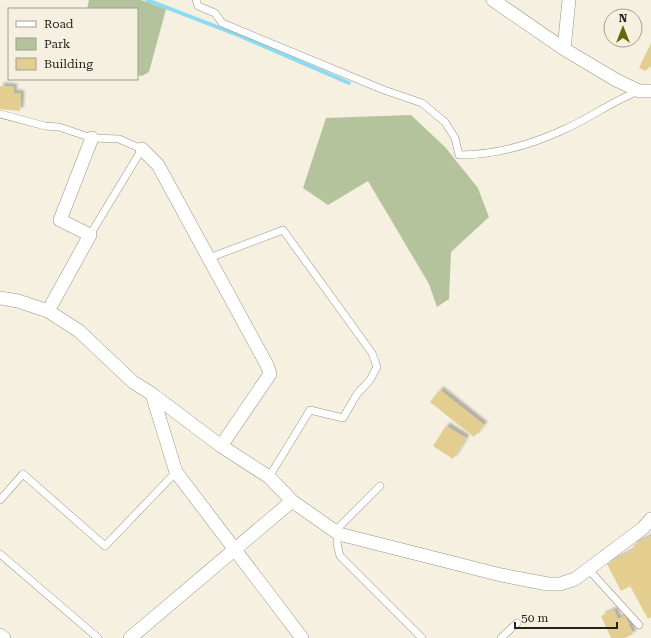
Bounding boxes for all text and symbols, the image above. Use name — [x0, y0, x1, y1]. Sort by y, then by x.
legend — [8, 8, 138, 80]
north arrow — [603, 8, 643, 48]
text: N — [619, 12, 628, 25]
text: Road — [44, 17, 74, 31]
text: Park — [44, 37, 71, 51]
text: Building — [44, 57, 93, 71]
scale bar — [515, 604, 617, 630]
text: 50 m — [521, 611, 548, 625]

